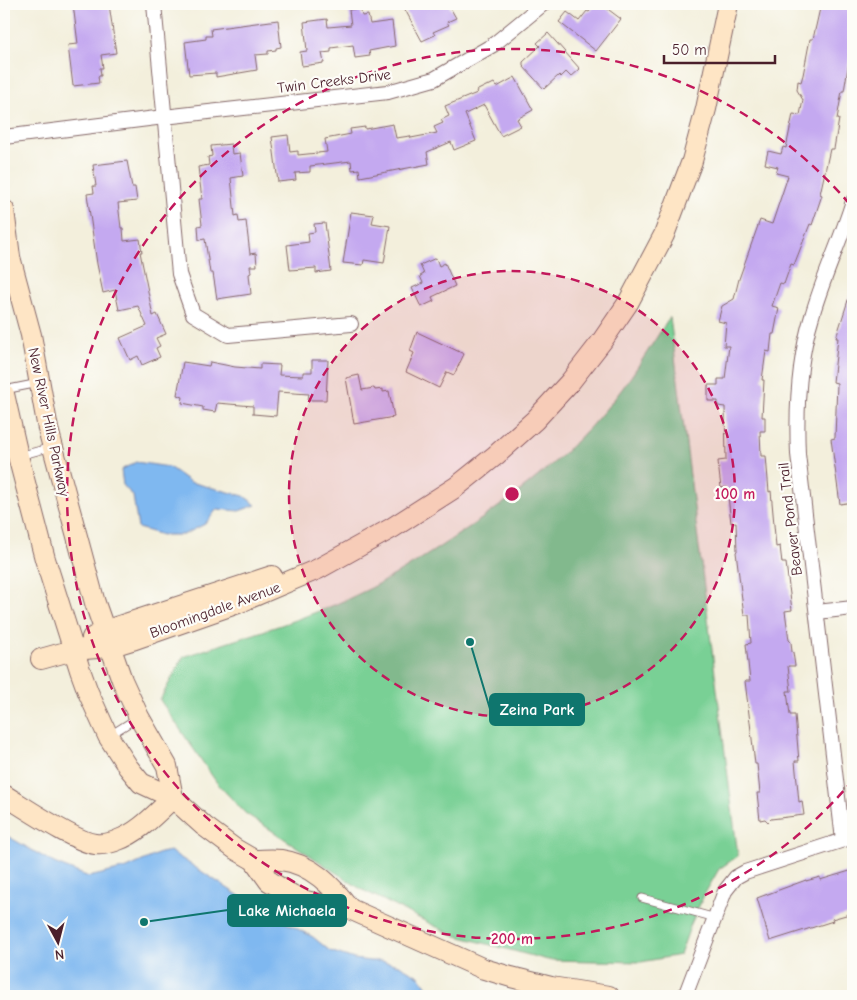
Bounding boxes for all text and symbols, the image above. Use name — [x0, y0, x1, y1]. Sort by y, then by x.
scale bar — [664, 32, 776, 64]
text: 50 m — [672, 41, 707, 59]
street label: Twin Creeks Drive — [276, 65, 392, 97]
street label: New River Hills Parkway — [24, 346, 74, 499]
street label: Beaver Pond Trail — [774, 461, 806, 577]
centre of rings — [503, 485, 521, 503]
text: 100 m — [715, 485, 755, 503]
street label: Bloomingdale Avenue — [147, 578, 283, 642]
callout: Zeina Park — [490, 694, 584, 725]
text: Zeina Park — [500, 701, 575, 719]
callout: Lake Michaela — [228, 895, 346, 926]
text: Lake Michaela — [238, 902, 336, 920]
north arrow — [32, 918, 82, 968]
text: 200 m — [491, 930, 533, 948]
text: N — [54, 945, 65, 963]

